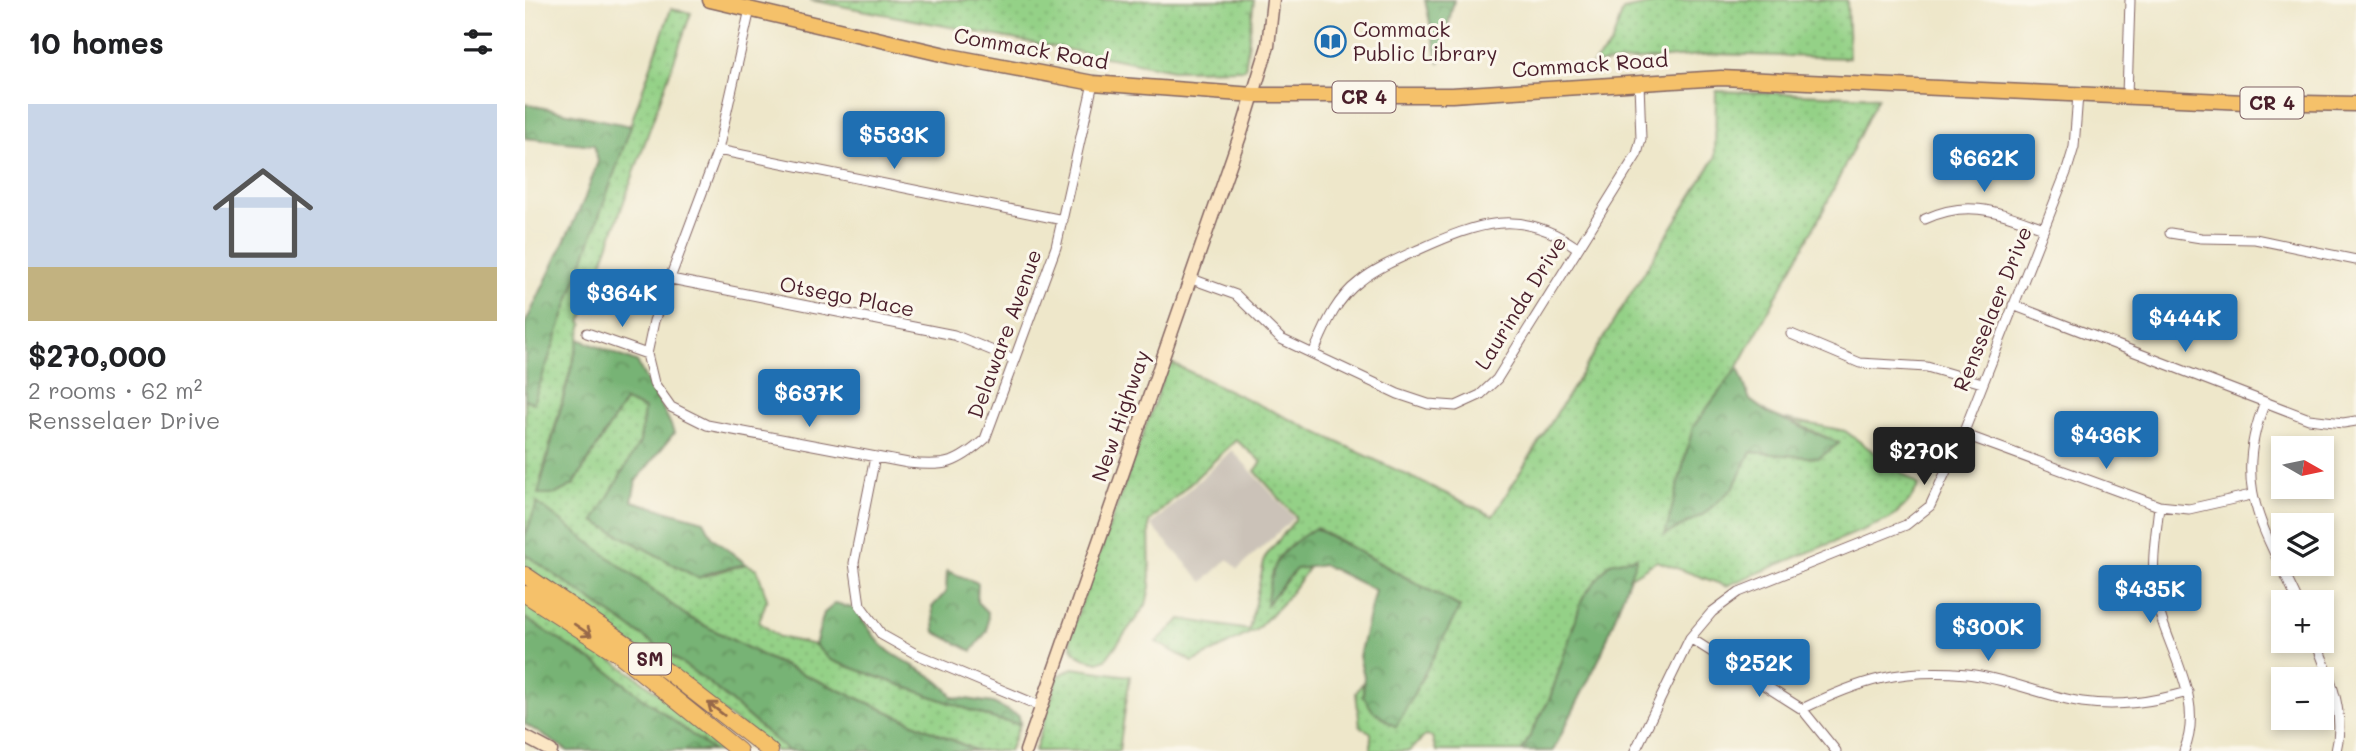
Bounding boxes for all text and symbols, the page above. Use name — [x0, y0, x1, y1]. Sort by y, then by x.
place label: Commack Public Library — [1353, 15, 1497, 66]
street label: Commack Road — [952, 21, 1111, 74]
text: 10 homes — [28, 22, 164, 62]
icon: filters — [459, 23, 497, 61]
library icon: Commack Public Library — [1313, 25, 1347, 59]
street label: Commack Road — [1511, 45, 1669, 82]
road number: CR 4 — [1333, 82, 1395, 113]
road number: CR 4 — [2241, 88, 2303, 118]
pin: $533K — [845, 111, 943, 171]
text: $533K — [859, 119, 929, 149]
pin: $662K — [1935, 134, 2033, 194]
text: $662K — [1949, 142, 2019, 172]
icon: home — [200, 150, 326, 276]
street label: Rensselaer Drive — [1946, 222, 2037, 395]
street label: Laurinda Drive — [1468, 230, 1572, 374]
street label: Delaware Avenue — [960, 245, 1047, 422]
street label: Otsego Place — [777, 269, 917, 322]
pin: $364K — [573, 270, 671, 329]
text: $364K — [586, 277, 658, 307]
pin: $444K — [2136, 294, 2234, 354]
text: $444K — [2148, 302, 2222, 332]
text: $270,000 — [28, 335, 166, 375]
street label: New Highway — [1084, 346, 1155, 485]
pin: $637K — [760, 370, 858, 429]
text: 2 rooms · 62 m² — [28, 375, 202, 405]
text: $637K — [774, 377, 844, 407]
text: Rensselaer Drive — [28, 405, 220, 435]
pin: $436K — [2057, 412, 2155, 471]
text: $436K — [2070, 419, 2142, 449]
pin: $270K — [1875, 428, 1973, 487]
text: $270K — [1889, 435, 1959, 465]
north arrow — [2271, 436, 2335, 499]
map controls — [2271, 436, 2334, 730]
button: layers — [2271, 513, 2334, 576]
pin: $435K — [2101, 566, 2199, 625]
text: $435K — [2114, 573, 2186, 603]
button: + — [2271, 590, 2334, 653]
pin: $300K — [1939, 604, 2037, 663]
text: $300K — [1952, 611, 2024, 641]
one-way arrow — [572, 623, 592, 637]
pin: $252K — [1710, 640, 1808, 699]
road number: SM — [629, 644, 671, 674]
text: $252K — [1725, 647, 1793, 677]
button: − — [2271, 667, 2334, 730]
one-way arrow — [707, 702, 726, 717]

